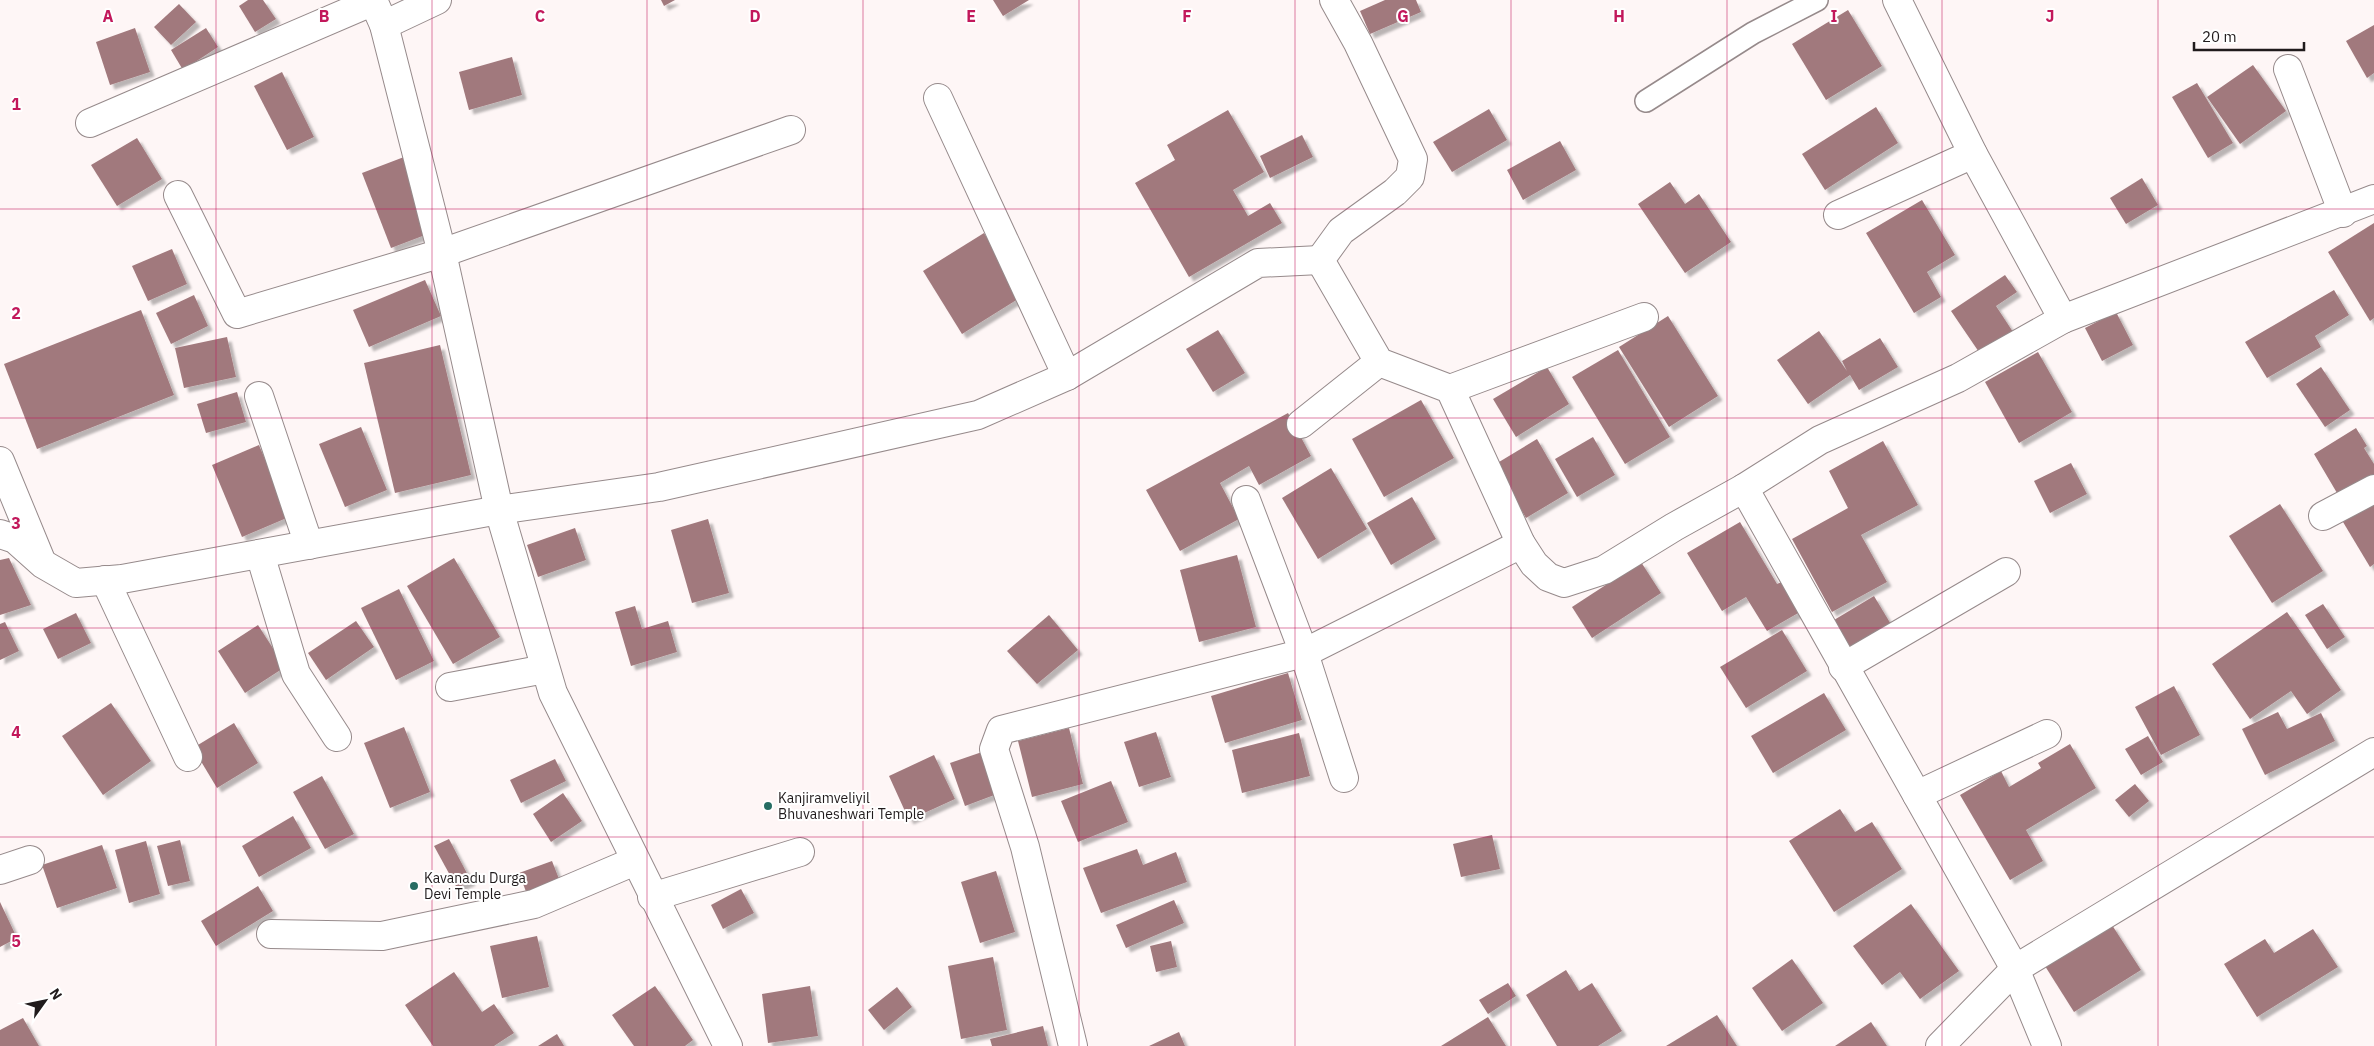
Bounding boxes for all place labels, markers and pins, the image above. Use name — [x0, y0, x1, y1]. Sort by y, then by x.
place label: Kanjiramveliyil Bhuvaneshwari Temple — [778, 789, 925, 823]
marker: Kanjiramveliyil Bhuvaneshwari Temple — [762, 800, 774, 812]
place label: Kavanadu Durga Devi Temple — [424, 869, 527, 903]
marker: Kavanadu Durga Devi Temple — [408, 880, 420, 892]

